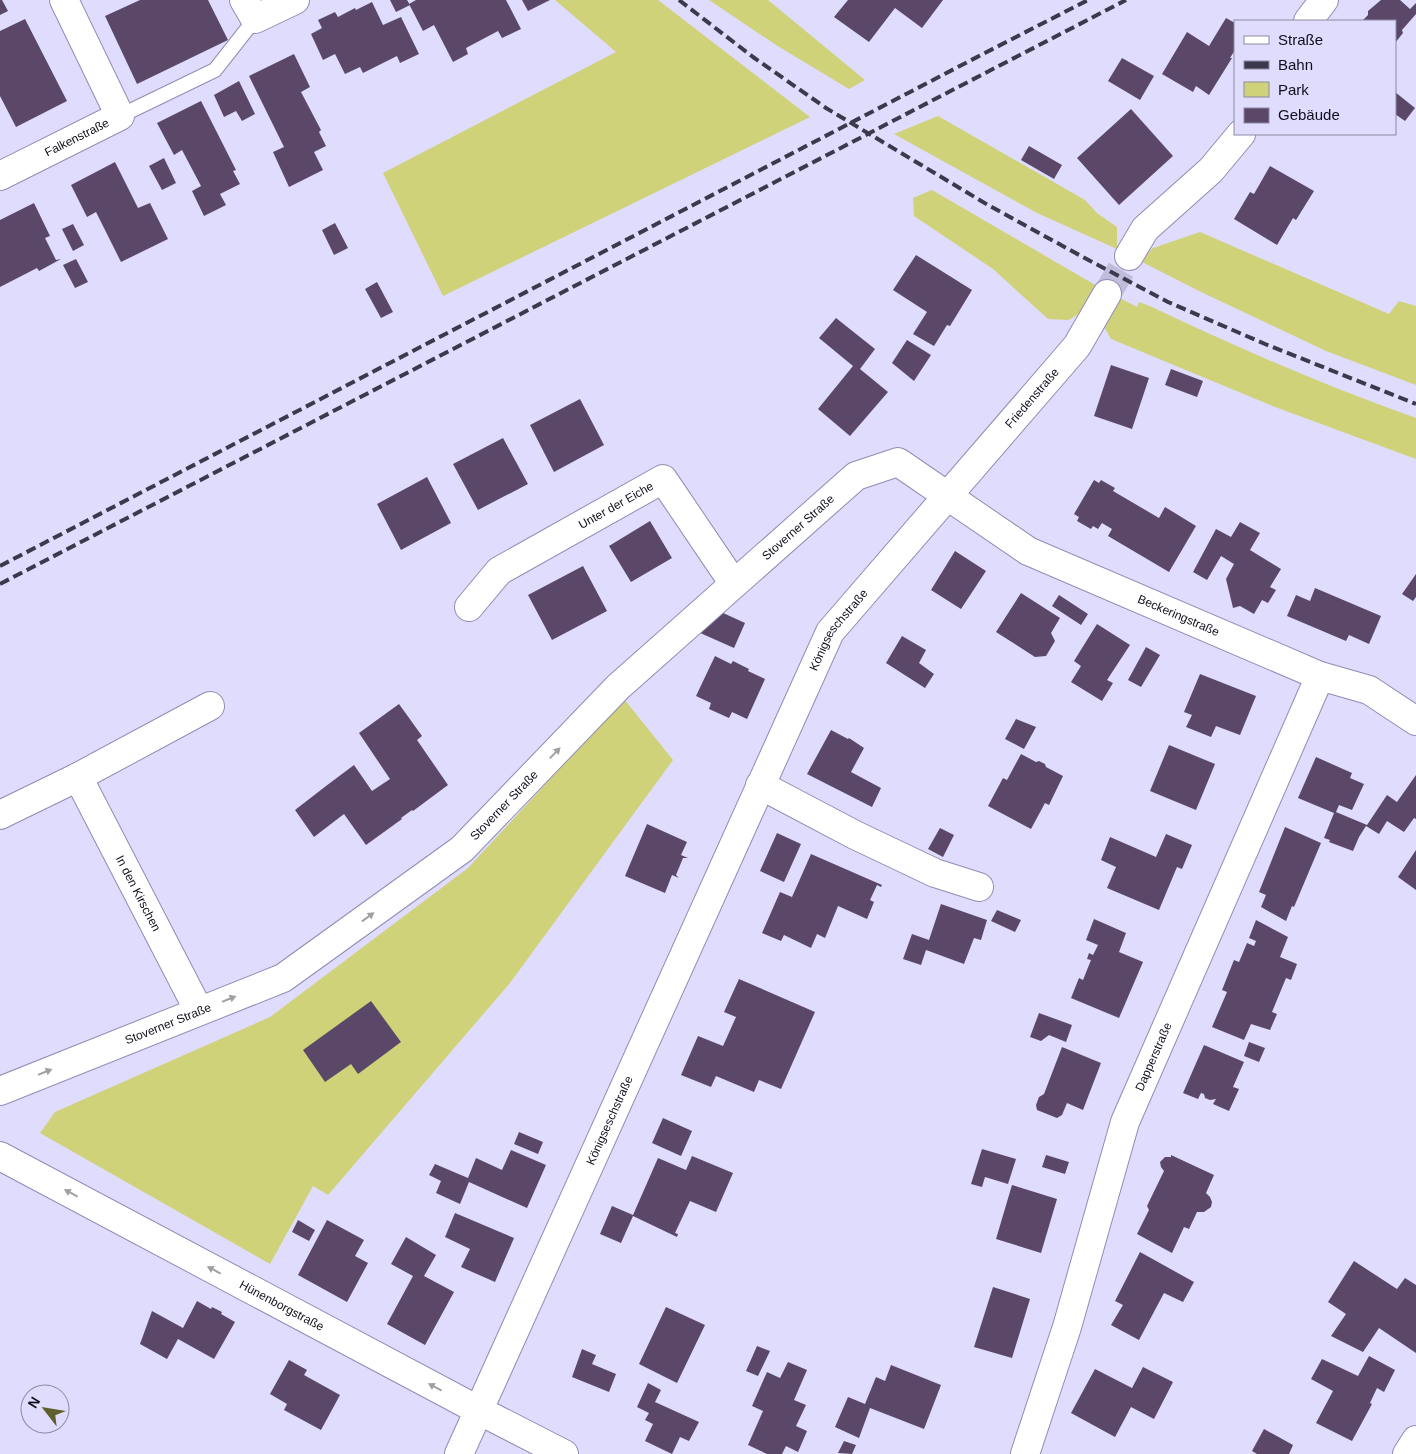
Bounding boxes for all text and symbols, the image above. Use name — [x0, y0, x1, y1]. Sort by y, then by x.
legend — [1234, 20, 1396, 135]
text: Straße — [1278, 31, 1323, 48]
text: Bahn — [1278, 56, 1313, 73]
text: Park — [1278, 81, 1309, 98]
text: Gebäude — [1278, 106, 1340, 123]
street label: Falkenstraße — [42, 115, 112, 159]
street label: Friedenstraße — [1002, 365, 1062, 431]
street label: Unter der Eiche — [576, 479, 656, 532]
street label: Stoverner Straße — [759, 491, 837, 563]
street label: Königseschstraße — [806, 586, 871, 673]
street label: Beckeringstraße — [1136, 592, 1222, 639]
one-way arrow — [549, 747, 561, 759]
street label: Stoverner Straße — [467, 767, 541, 843]
street label: In den Kirschen — [113, 853, 164, 934]
one-way arrow — [361, 912, 374, 922]
one-way arrow — [222, 995, 237, 1003]
street label: Stoverner Straße — [123, 1000, 213, 1047]
street label: Dapperstraße — [1132, 1020, 1175, 1093]
one-way arrow — [38, 1068, 52, 1076]
street label: Königseschstraße — [583, 1073, 636, 1167]
one-way arrow — [64, 1189, 77, 1198]
one-way arrow — [207, 1266, 221, 1274]
street label: Hünenborgstraße — [237, 1278, 327, 1334]
one-way arrow — [428, 1383, 442, 1391]
north arrow — [20, 1384, 70, 1434]
text: N — [24, 1394, 43, 1411]

